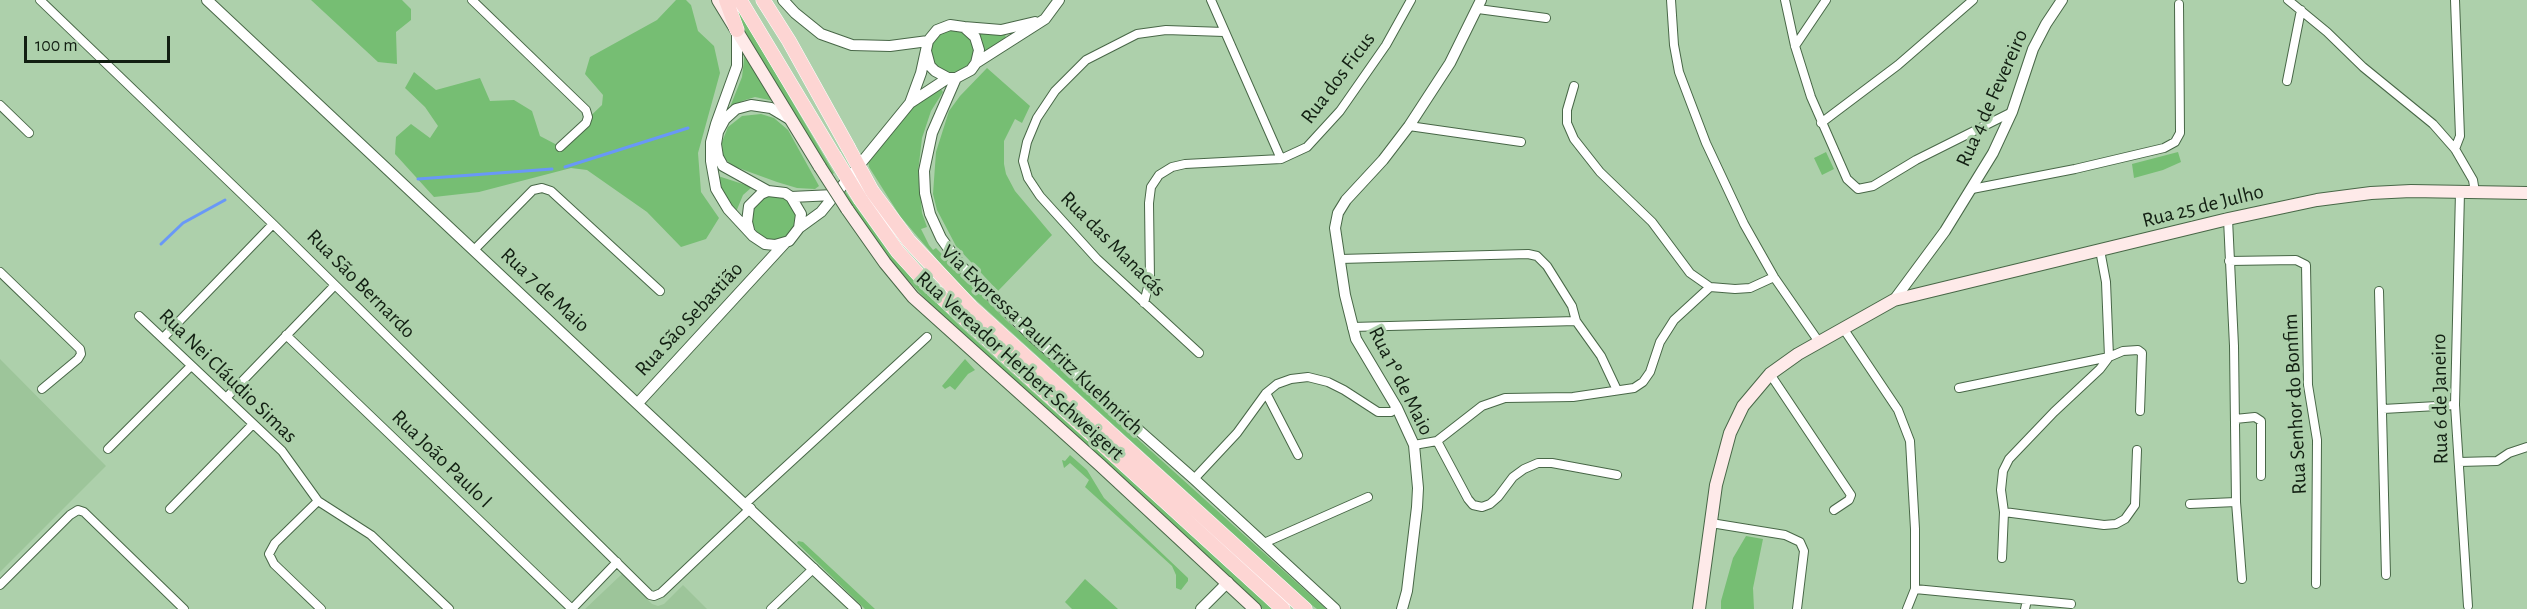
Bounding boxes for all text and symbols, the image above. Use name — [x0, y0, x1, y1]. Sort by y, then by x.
scale bar — [27, 24, 172, 62]
street label: Rua 4 de Fevereiro — [1950, 25, 2034, 171]
street label: Rua dos Ficus — [1295, 27, 1381, 129]
text: 100 m — [35, 37, 78, 55]
street label: Rua 25 de Julho — [2140, 179, 2266, 233]
street label: Rua das Manacás — [1055, 186, 1171, 302]
street label: Rua São Bernardo — [301, 224, 421, 344]
street label: Via Expressa Paul Fritz Kuehnrich — [936, 240, 1148, 440]
street label: Rua 7 de Maio — [495, 242, 595, 338]
street label: Rua São Sebastião — [630, 257, 748, 381]
street label: Rua Vereador Herbert Schweigert — [911, 266, 1129, 466]
street label: Rua Nei Cláudio Simas — [154, 303, 302, 449]
street label: Rua Senhor do Bonfim — [2278, 313, 2312, 495]
street label: Rua 1º de Maio — [1363, 323, 1439, 439]
street label: Rua 6 de Janeiro — [2426, 333, 2454, 465]
street label: Rua João Paulo I — [386, 405, 498, 513]

